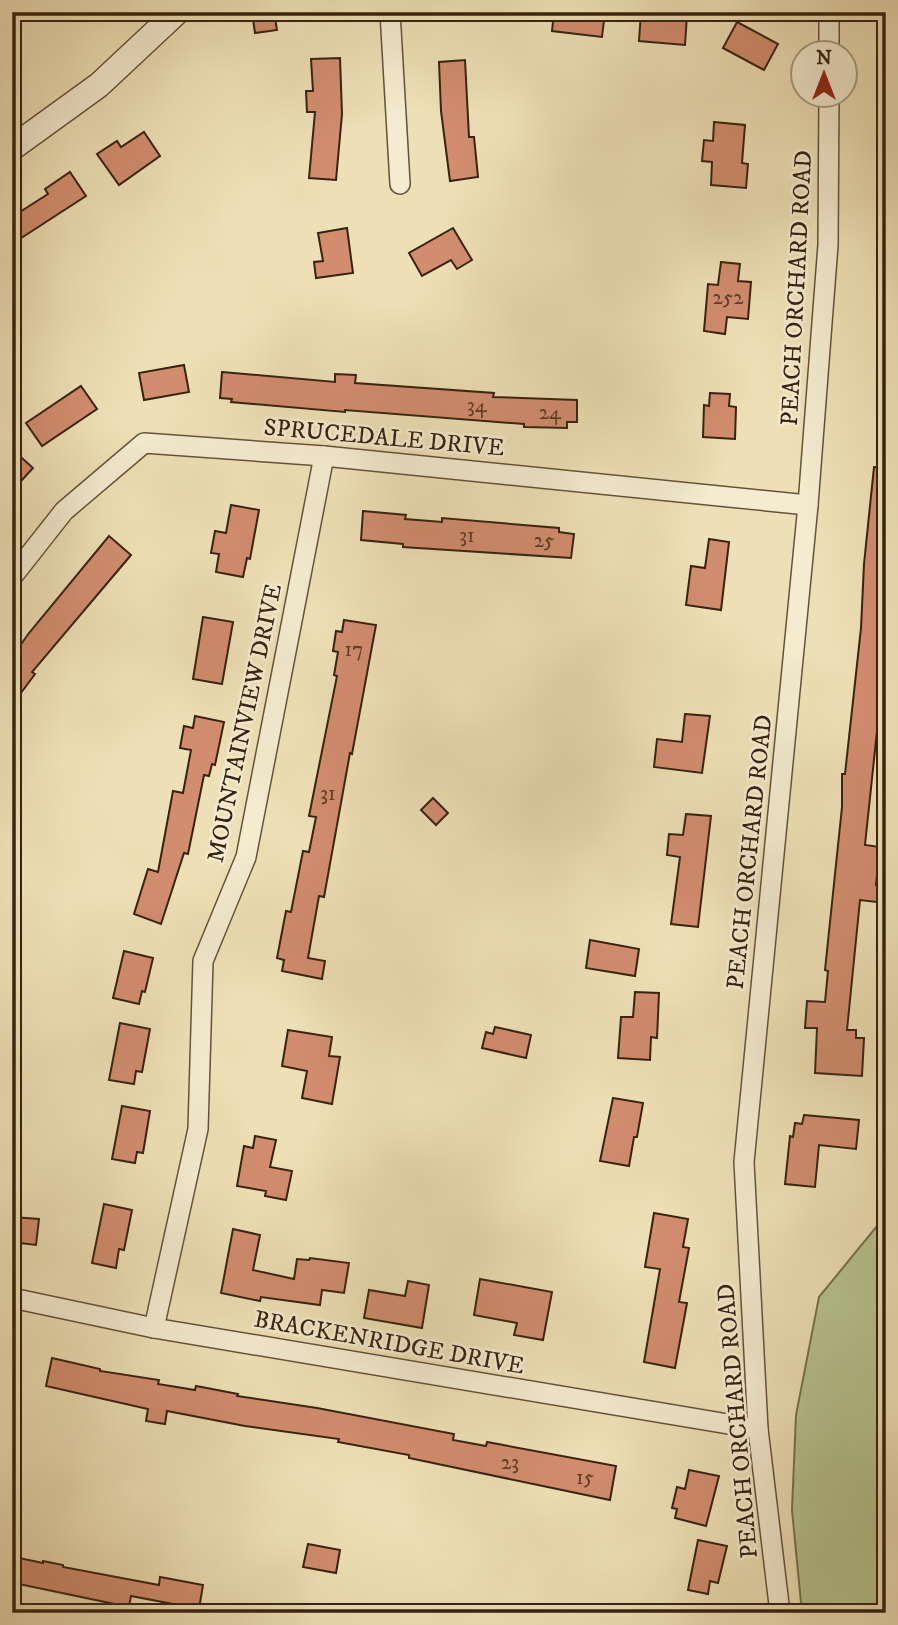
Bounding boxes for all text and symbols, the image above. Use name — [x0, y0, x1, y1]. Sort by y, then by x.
north arrow — [790, 38, 860, 108]
text: N — [816, 47, 832, 70]
street label: PEACH ORCHARD ROAD — [775, 149, 819, 427]
house number: 252 — [713, 285, 744, 311]
house number: 34 — [467, 393, 488, 419]
house number: 24 — [539, 400, 562, 426]
street label: SPRUCEDALE DRIVE — [262, 413, 506, 463]
house number: 31 — [459, 523, 475, 549]
house number: 25 — [534, 528, 554, 554]
street label: MOUNTAINVIEW DRIVE — [201, 581, 289, 865]
house number: 17 — [345, 637, 363, 663]
street label: PEACH ORCHARD ROAD — [721, 713, 779, 991]
house number: 31 — [320, 781, 336, 807]
street label: PEACH ORCHARD ROAD — [711, 1282, 765, 1560]
street label: BRACKENRIDGE DRIVE — [252, 1304, 526, 1382]
house number: 23 — [501, 1450, 519, 1476]
house number: 15 — [576, 1465, 594, 1491]

